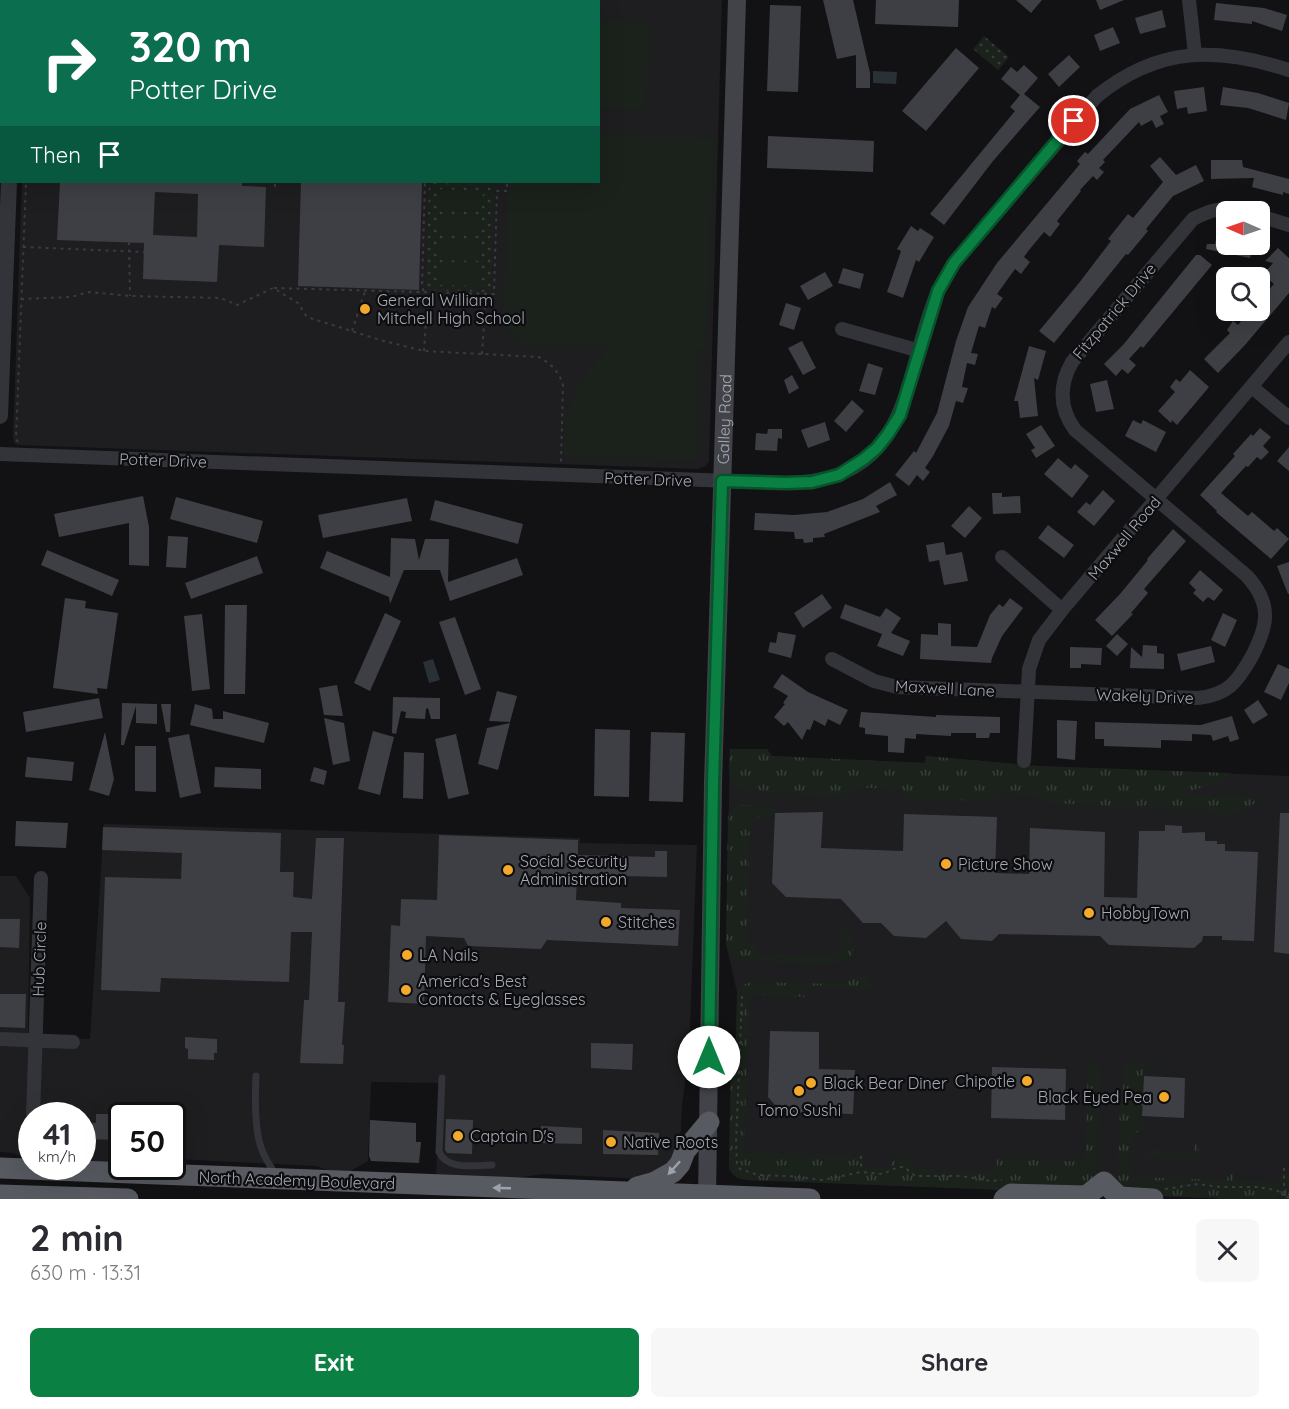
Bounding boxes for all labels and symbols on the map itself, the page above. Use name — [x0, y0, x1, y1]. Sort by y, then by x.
pin — [1048, 95, 1099, 146]
north arrow — [1216, 201, 1270, 255]
street label: Fitzpatrick Drive — [1068, 259, 1160, 363]
place label: General William Mitchell High School — [377, 290, 525, 328]
marker: General William Mitchell High School — [358, 302, 372, 316]
street label: Galley Road — [713, 374, 736, 465]
street label: Potter Drive — [119, 448, 207, 472]
street label: Potter Drive — [604, 467, 692, 491]
street label: Maxwell Road — [1083, 492, 1165, 584]
street label: Maxwell Lane — [895, 675, 995, 701]
street label: Wakely Drive — [1096, 684, 1194, 708]
place label: Social Security Administration — [520, 851, 628, 889]
place label: Picture Show — [958, 854, 1053, 874]
marker: Picture Show — [939, 857, 953, 871]
marker: Social Security Administration — [501, 863, 515, 877]
place label: HobbyTown — [1101, 903, 1189, 923]
marker: HobbyTown — [1082, 906, 1096, 920]
place label: Stitches — [618, 912, 675, 932]
marker: Stitches — [599, 915, 613, 929]
street label: Hub Circle — [28, 921, 50, 997]
place label: LA Nails — [419, 945, 478, 965]
marker: LA Nails — [400, 948, 414, 962]
place label: America's Best Contacts & Eyeglasses — [418, 971, 585, 1009]
marker: America's Best Contacts & Eyeglasses — [399, 983, 413, 997]
position arrow — [677, 1025, 741, 1089]
place label: Chipotle — [955, 1071, 1015, 1091]
place label: Black Bear Diner — [823, 1073, 947, 1093]
marker: Chipotle — [1020, 1074, 1034, 1088]
marker: Black Bear Diner — [804, 1076, 818, 1090]
marker: Tomo Sushi — [792, 1084, 806, 1098]
place label: Black Eyed Pea — [1038, 1087, 1152, 1107]
marker: Black Eyed Pea — [1157, 1090, 1171, 1104]
place label: Tomo Sushi — [757, 1100, 841, 1120]
speed limit sign: 50 — [108, 1102, 186, 1180]
place label: Captain D's — [470, 1126, 554, 1146]
marker: Captain D's — [451, 1129, 465, 1143]
place label: Native Roots — [623, 1132, 718, 1152]
marker: Native Roots — [604, 1135, 618, 1149]
one-way arrow — [667, 1161, 681, 1176]
street label: North Academy Boulevard — [198, 1167, 396, 1193]
one-way arrow — [493, 1183, 512, 1192]

